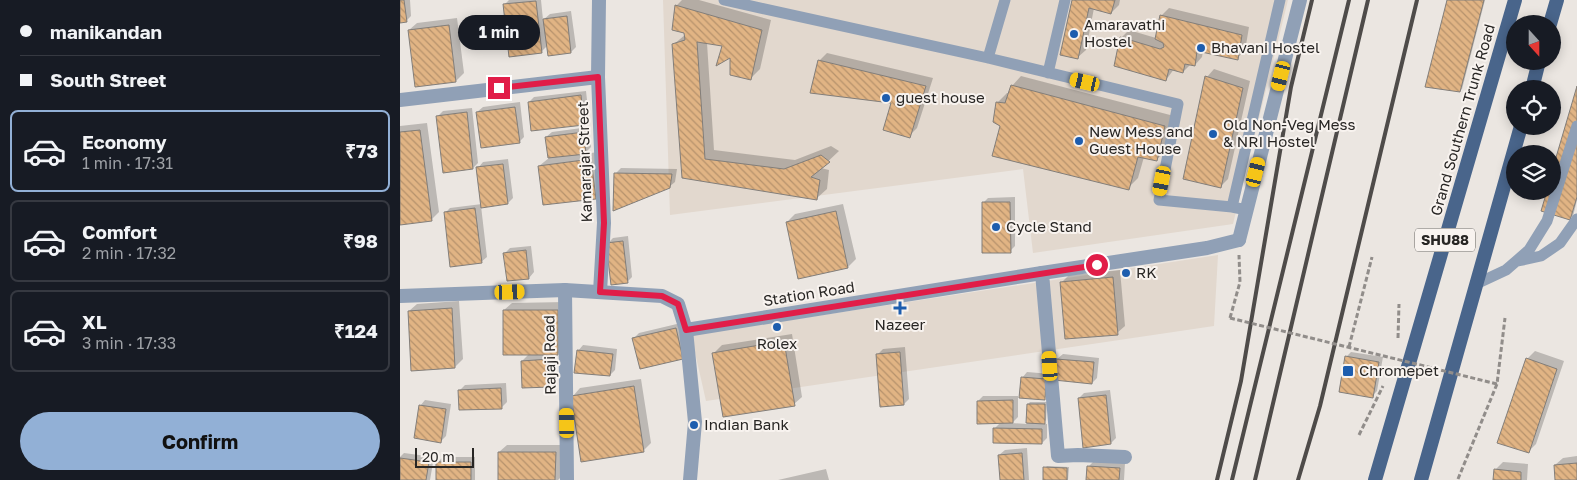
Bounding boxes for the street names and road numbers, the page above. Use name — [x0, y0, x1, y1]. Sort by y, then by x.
street label: Grand Southern Trunk Road — [1426, 22, 1498, 218]
street label: Kamarajar Street — [573, 101, 595, 223]
road number: SHU88 — [1415, 228, 1475, 252]
street label: Station Road — [762, 277, 856, 309]
street label: Rajaji Road — [539, 315, 559, 395]

